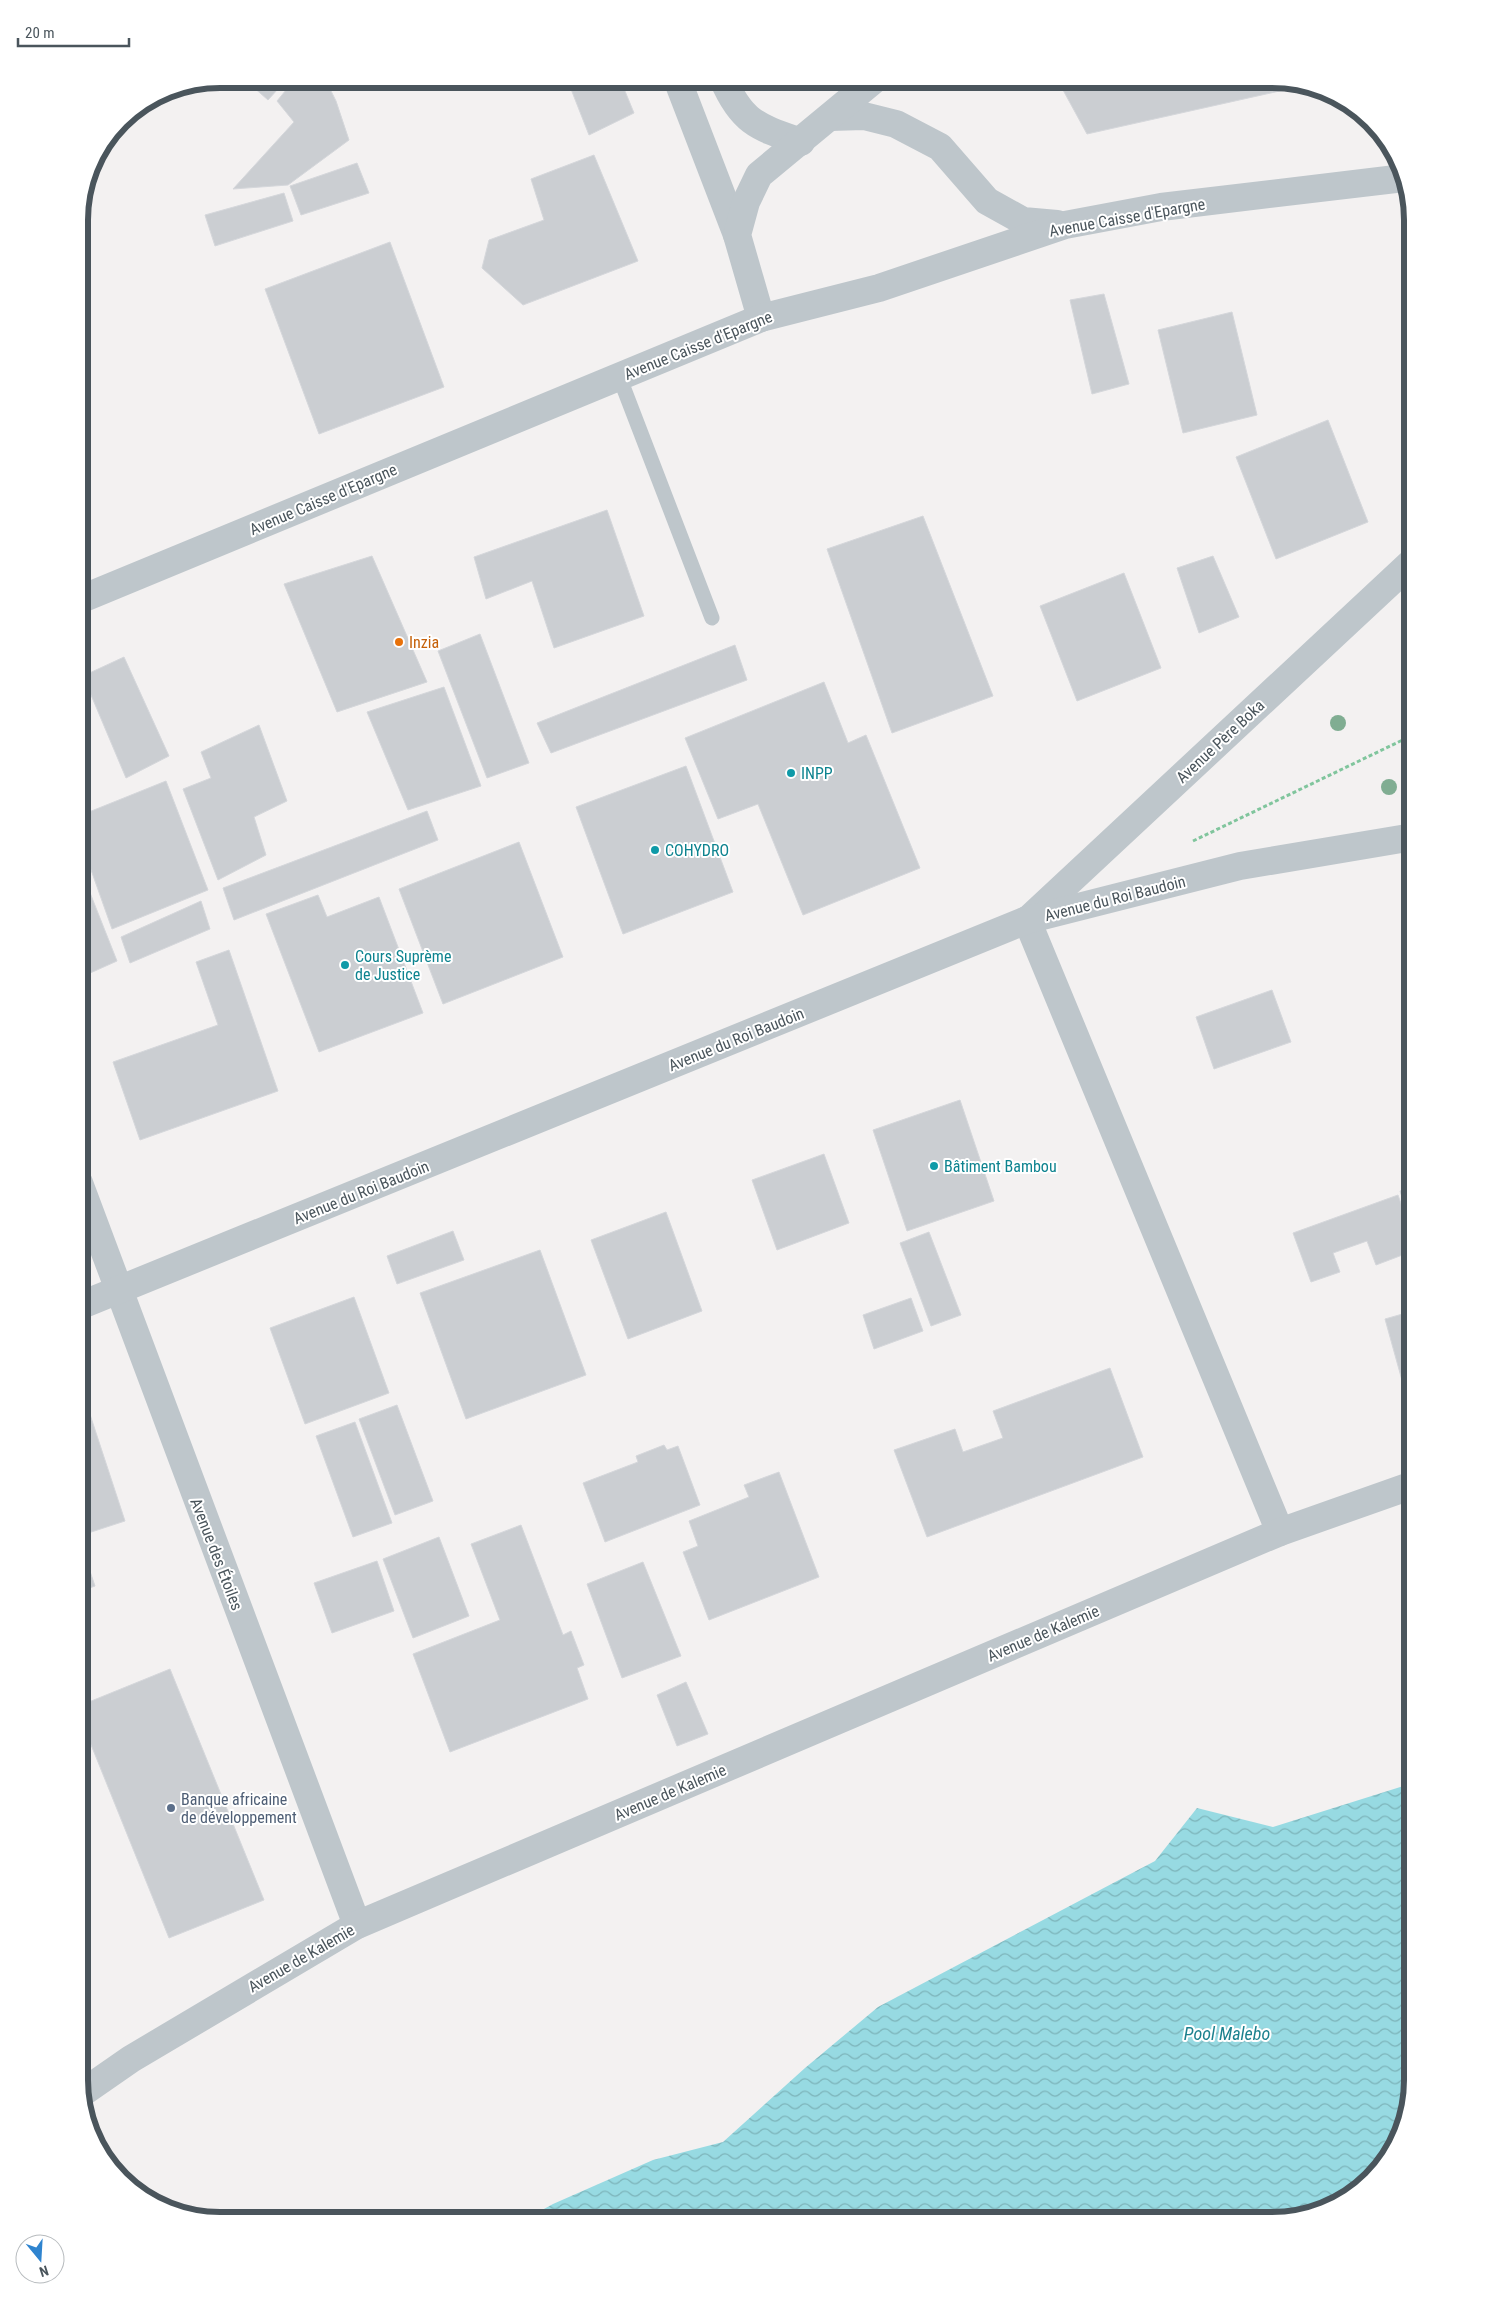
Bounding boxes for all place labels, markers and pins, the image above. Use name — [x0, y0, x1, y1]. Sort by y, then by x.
place label: Inzia — [409, 633, 439, 652]
marker: Inzia — [393, 636, 405, 648]
place label: INPP — [801, 764, 833, 783]
marker: INPP — [785, 767, 797, 779]
place label: COHYDRO — [665, 841, 729, 860]
marker: COHYDRO — [649, 844, 661, 856]
place label: Cours Suprème de Justice — [355, 947, 451, 984]
marker: Cours Suprème de Justice — [339, 959, 351, 971]
place label: Bâtiment Bambou — [944, 1157, 1057, 1176]
marker: Bâtiment Bambou — [928, 1160, 940, 1172]
place label: Banque africaine de développement — [181, 1790, 297, 1827]
marker: Banque africaine de développement — [165, 1802, 177, 1814]

